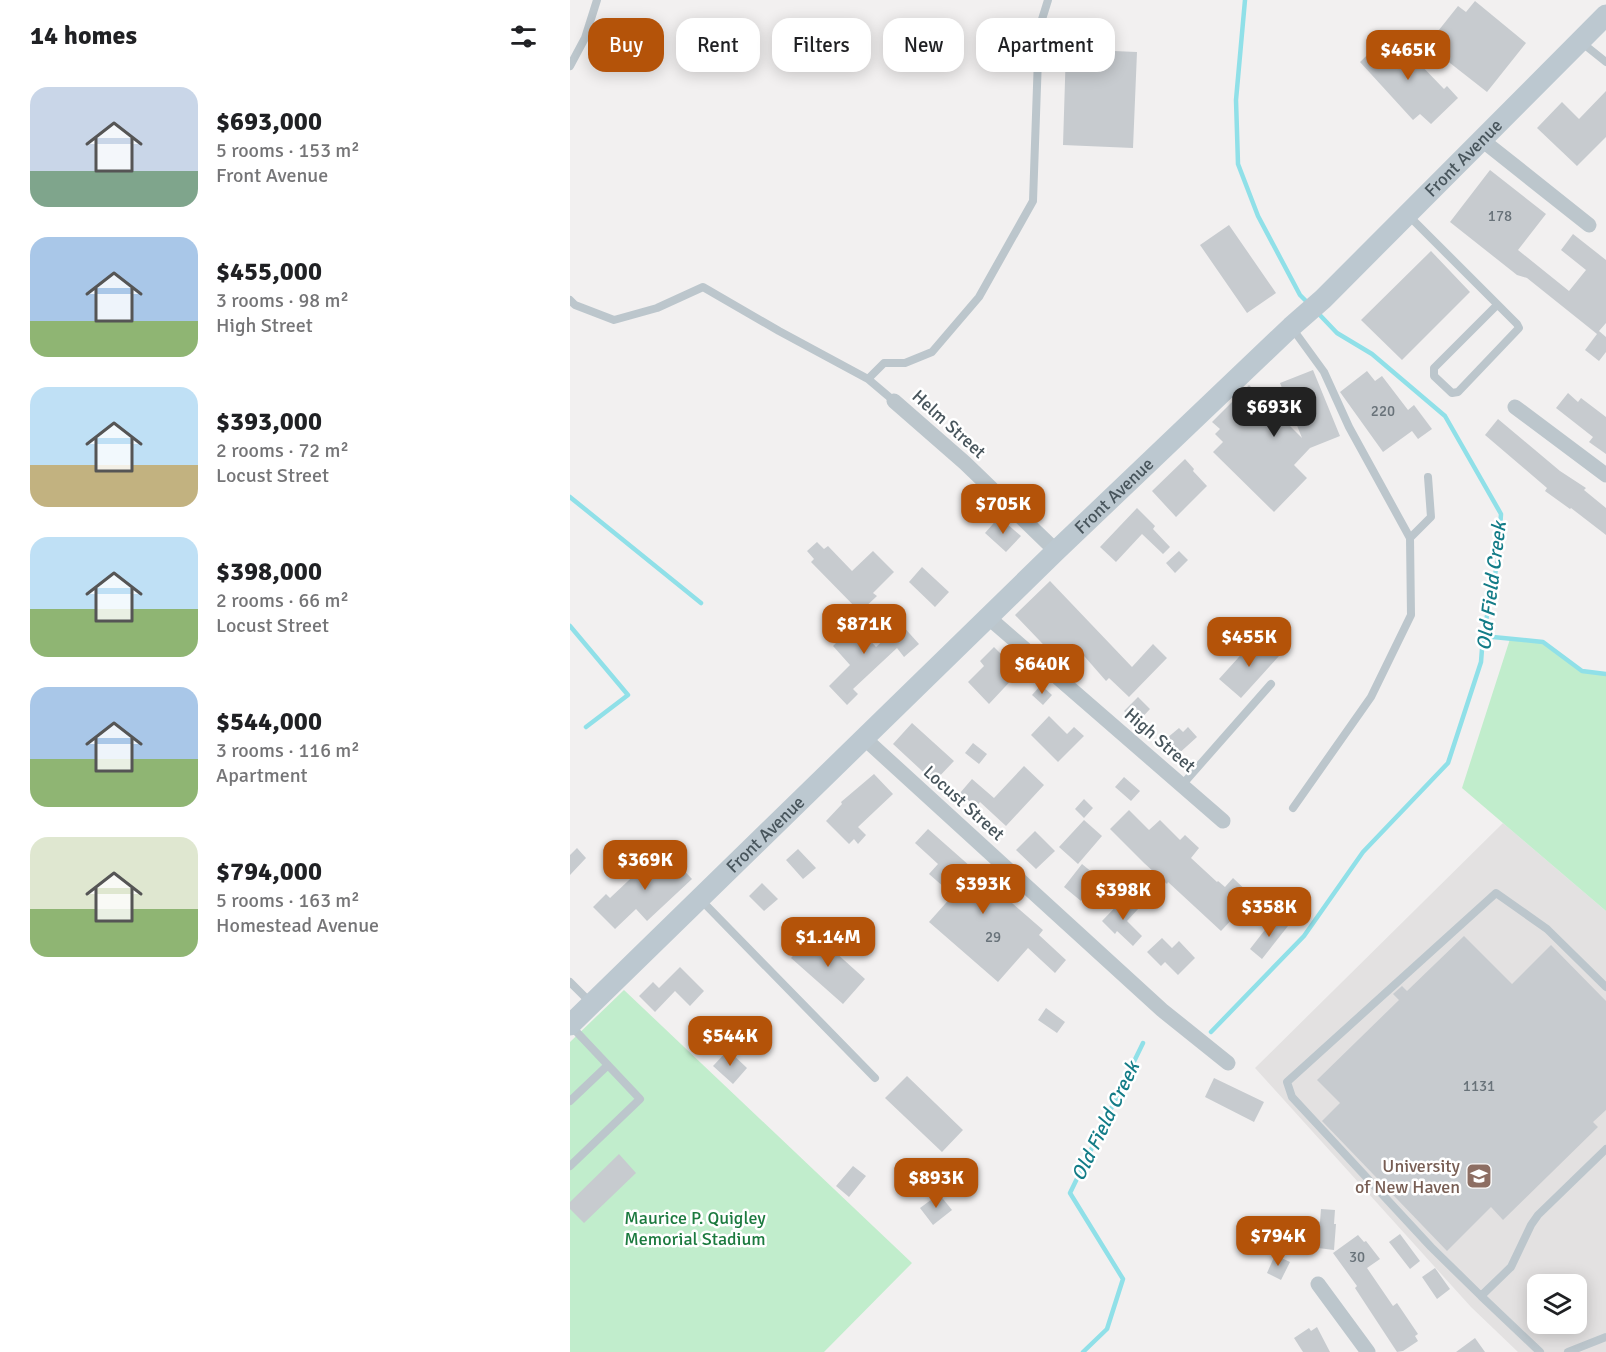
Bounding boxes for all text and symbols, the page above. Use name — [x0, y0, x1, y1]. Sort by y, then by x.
chip: Buy — [588, 18, 664, 72]
chip: Rent — [676, 18, 760, 72]
chip: Filters — [772, 18, 871, 72]
chip: New — [883, 18, 964, 72]
chip: Apartment — [976, 18, 1115, 72]
text: 14 homes — [30, 20, 137, 52]
icon: filters — [507, 20, 540, 53]
pin: $465K — [1366, 30, 1450, 81]
text: $465K — [1380, 37, 1436, 62]
text: $693,000 — [216, 106, 322, 138]
icon: home — [78, 111, 150, 183]
street label: Front Avenue — [1420, 114, 1507, 202]
text: 5 rooms · 153 m² — [216, 138, 360, 163]
text: Front Avenue — [216, 163, 328, 188]
house number: 178 — [1488, 207, 1512, 225]
text: $455,000 — [216, 256, 322, 288]
icon: home — [78, 261, 150, 333]
text: 3 rooms · 98 m² — [216, 288, 349, 313]
text: High Street — [216, 313, 313, 338]
street label: Helm Street — [908, 385, 990, 463]
pin: $693K — [1232, 387, 1316, 438]
text: $693K — [1246, 394, 1302, 419]
house number: 220 — [1371, 402, 1395, 420]
text: $393,000 — [216, 406, 322, 438]
icon: home — [78, 411, 150, 483]
text: 2 rooms · 72 m² — [216, 438, 349, 463]
street label: Front Avenue — [1070, 453, 1158, 539]
text: Locust Street — [216, 463, 329, 488]
pin: $705K — [961, 484, 1045, 535]
text: $705K — [975, 491, 1031, 516]
water label: Old Field Creek — [1471, 518, 1512, 652]
text: $398,000 — [216, 556, 322, 588]
icon: home — [78, 561, 150, 633]
text: 2 rooms · 66 m² — [216, 588, 349, 613]
pin: $871K — [822, 604, 906, 655]
text: $871K — [836, 611, 892, 636]
text: Locust Street — [216, 613, 329, 638]
pin: $455K — [1207, 617, 1291, 668]
text: $455K — [1221, 624, 1277, 649]
pin: $640K — [1000, 644, 1084, 695]
text: $640K — [1014, 651, 1070, 676]
street label: High Street — [1120, 703, 1200, 777]
text: $544,000 — [216, 706, 322, 738]
icon: home — [78, 711, 150, 783]
text: 3 rooms · 116 m² — [216, 738, 360, 763]
street label: Locust Street — [919, 761, 1009, 845]
text: Apartment — [216, 763, 308, 788]
street label: Front Avenue — [722, 791, 809, 878]
pin: $369K — [603, 840, 687, 891]
text: $369K — [617, 847, 673, 872]
text: $794,000 — [216, 856, 322, 888]
icon: home — [78, 861, 150, 933]
pin: $393K — [941, 864, 1025, 915]
pin: $398K — [1081, 870, 1165, 921]
text: $393K — [955, 871, 1011, 896]
text: $398K — [1095, 877, 1151, 902]
pin: $358K — [1227, 887, 1311, 938]
text: 5 rooms · 163 m² — [216, 888, 360, 913]
text: $358K — [1241, 894, 1297, 919]
text: Homestead Avenue — [216, 913, 379, 938]
pin: $1.14M — [779, 917, 877, 968]
text: $1.14M — [795, 924, 861, 949]
house number: 29 — [985, 928, 1001, 946]
pin: $544K — [688, 1016, 772, 1067]
text: $544K — [702, 1023, 758, 1048]
water label: Old Field Creek — [1066, 1056, 1146, 1185]
house number: 1131 — [1463, 1077, 1495, 1095]
place label: University of New Haven — [1355, 1155, 1461, 1198]
pin: $893K — [894, 1158, 978, 1209]
school or university icon: University of New Haven — [1464, 1161, 1494, 1191]
text: $893K — [908, 1165, 964, 1190]
park label: Maurice P. Quigley Memorial Stadium — [624, 1207, 766, 1250]
pin: $794K — [1236, 1216, 1320, 1267]
text: $794K — [1250, 1223, 1306, 1248]
house number: 30 — [1349, 1248, 1365, 1266]
map controls — [1527, 1274, 1587, 1334]
button: layers — [1527, 1274, 1587, 1334]

